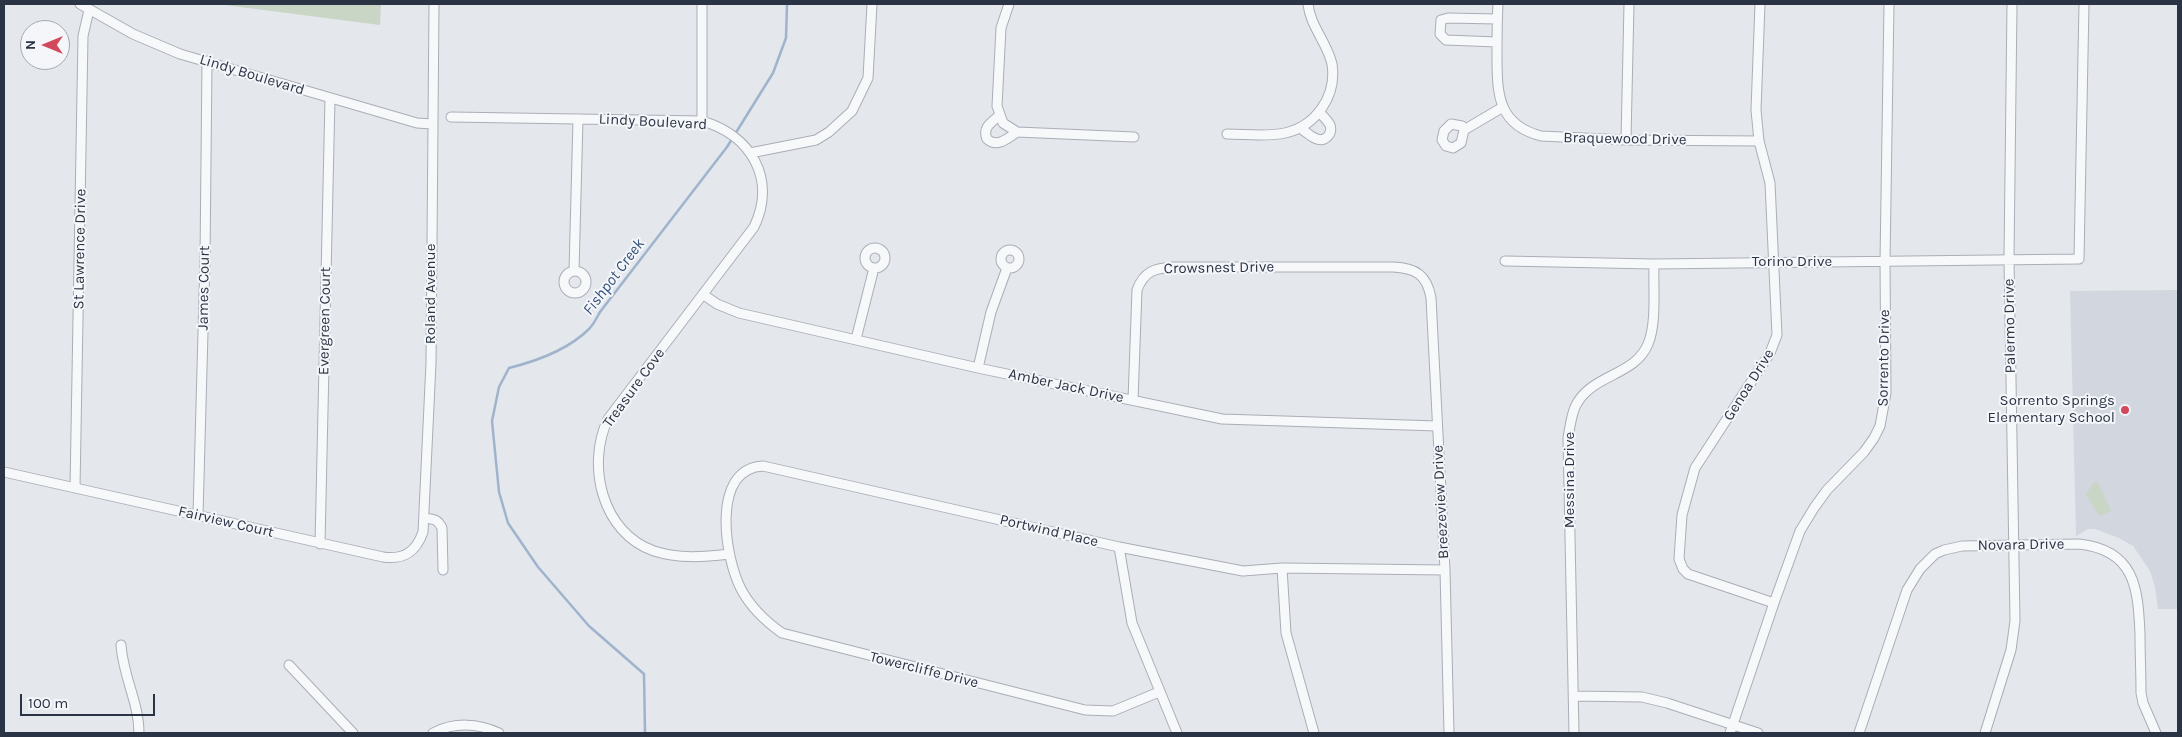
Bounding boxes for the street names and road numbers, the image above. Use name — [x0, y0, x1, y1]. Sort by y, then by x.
street label: Lindy Boulevard — [197, 51, 307, 99]
street label: Lindy Boulevard — [598, 110, 708, 134]
street label: Braquewood Drive — [1563, 129, 1687, 149]
street label: St Lawrence Drive — [70, 189, 90, 309]
street label: Roland Avenue — [422, 244, 440, 344]
street label: James Court — [194, 245, 214, 331]
street label: Torino Drive — [1752, 253, 1832, 271]
street label: Crowsnest Drive — [1164, 258, 1274, 278]
street label: Evergreen Court — [315, 267, 335, 375]
street label: Palermo Drive — [2000, 278, 2020, 374]
street label: Sorrento Drive — [1874, 309, 1894, 407]
street label: Treasure Cove — [599, 345, 669, 431]
street label: Genoa Drive — [1720, 346, 1778, 424]
street label: Amber Jack Drive — [1007, 365, 1125, 407]
street label: Messina Drive — [1561, 432, 1579, 528]
street label: Breezeview Drive — [1429, 445, 1453, 559]
street label: Fairview Court — [177, 502, 275, 542]
street label: Portwind Place — [998, 511, 1100, 551]
street label: Novara Drive — [1978, 535, 2064, 555]
street label: Towercliffe Drive — [868, 648, 980, 692]

